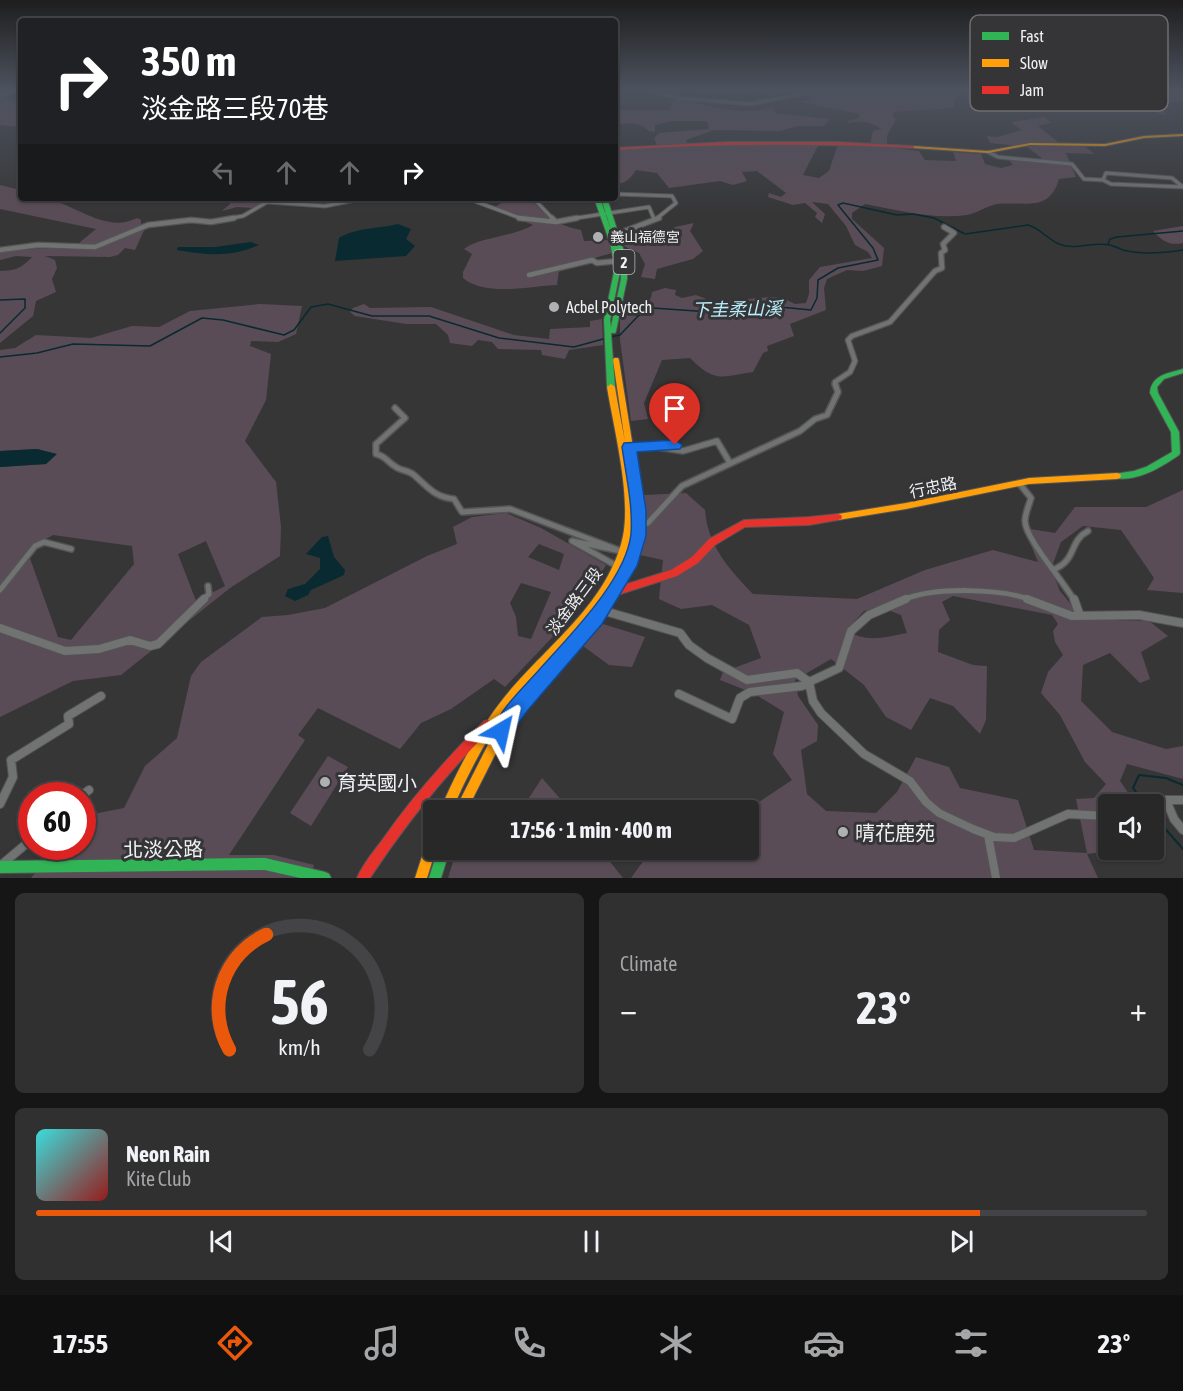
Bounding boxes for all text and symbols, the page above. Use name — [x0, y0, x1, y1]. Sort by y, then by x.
legend — [970, 15, 1168, 111]
text: Fast — [1020, 27, 1044, 45]
text: 350 m — [141, 37, 236, 85]
icon: right — [42, 42, 120, 120]
text: Slow — [1020, 54, 1048, 72]
text: Jam — [1020, 81, 1044, 99]
text: 淡金路三段70巷 — [141, 93, 328, 124]
icon: left — [207, 156, 240, 189]
icon: ahead — [270, 156, 303, 189]
icon: ahead — [333, 156, 366, 189]
icon: right — [396, 156, 429, 189]
place label: 義山福德宮 — [610, 229, 680, 245]
marker: 義山福德宮 — [591, 230, 605, 244]
road number: 2 — [614, 250, 634, 274]
place label: Acbel Polytech — [566, 298, 652, 317]
water label: 下圭柔山溪 — [692, 298, 785, 320]
marker: Acbel Polytech — [547, 300, 561, 314]
pin — [649, 383, 700, 445]
icon: arrive — [658, 392, 691, 425]
street label: 行忠路 — [908, 473, 958, 501]
street label: 淡金路三段 — [543, 564, 605, 638]
position arrow — [469, 699, 533, 763]
place label: 育英國小 — [337, 771, 417, 794]
marker: 育英國小 — [318, 775, 332, 789]
speed limit sign: 60 — [18, 782, 96, 860]
map controls — [1098, 794, 1164, 860]
button: sound — [1098, 794, 1164, 860]
text: 17:56 · 1 min · 400 m — [510, 817, 672, 843]
place label: 晴花鹿苑 — [855, 821, 935, 844]
marker: 晴花鹿苑 — [836, 825, 850, 839]
street label: 北淡公路 — [123, 837, 203, 861]
text: Climate — [620, 952, 677, 975]
text: 56 — [270, 966, 329, 1037]
text: 23° — [856, 982, 911, 1034]
text: − — [620, 990, 637, 1028]
text: + — [1130, 990, 1147, 1028]
text: km/h — [278, 1035, 321, 1060]
text: Neon Rain — [126, 1141, 210, 1167]
text: Kite Club — [126, 1167, 191, 1190]
icon: previous — [205, 1225, 238, 1258]
icon: pause — [575, 1225, 608, 1258]
icon: next — [945, 1225, 978, 1258]
icon: directions — [214, 1322, 256, 1364]
icon: music — [361, 1322, 403, 1364]
icon: phone — [508, 1322, 550, 1364]
icon: climate — [655, 1322, 697, 1364]
icon: car — [803, 1322, 845, 1364]
icon: filters — [950, 1322, 992, 1364]
text: 17:55 — [53, 1328, 108, 1359]
text: 23° — [1097, 1328, 1130, 1359]

